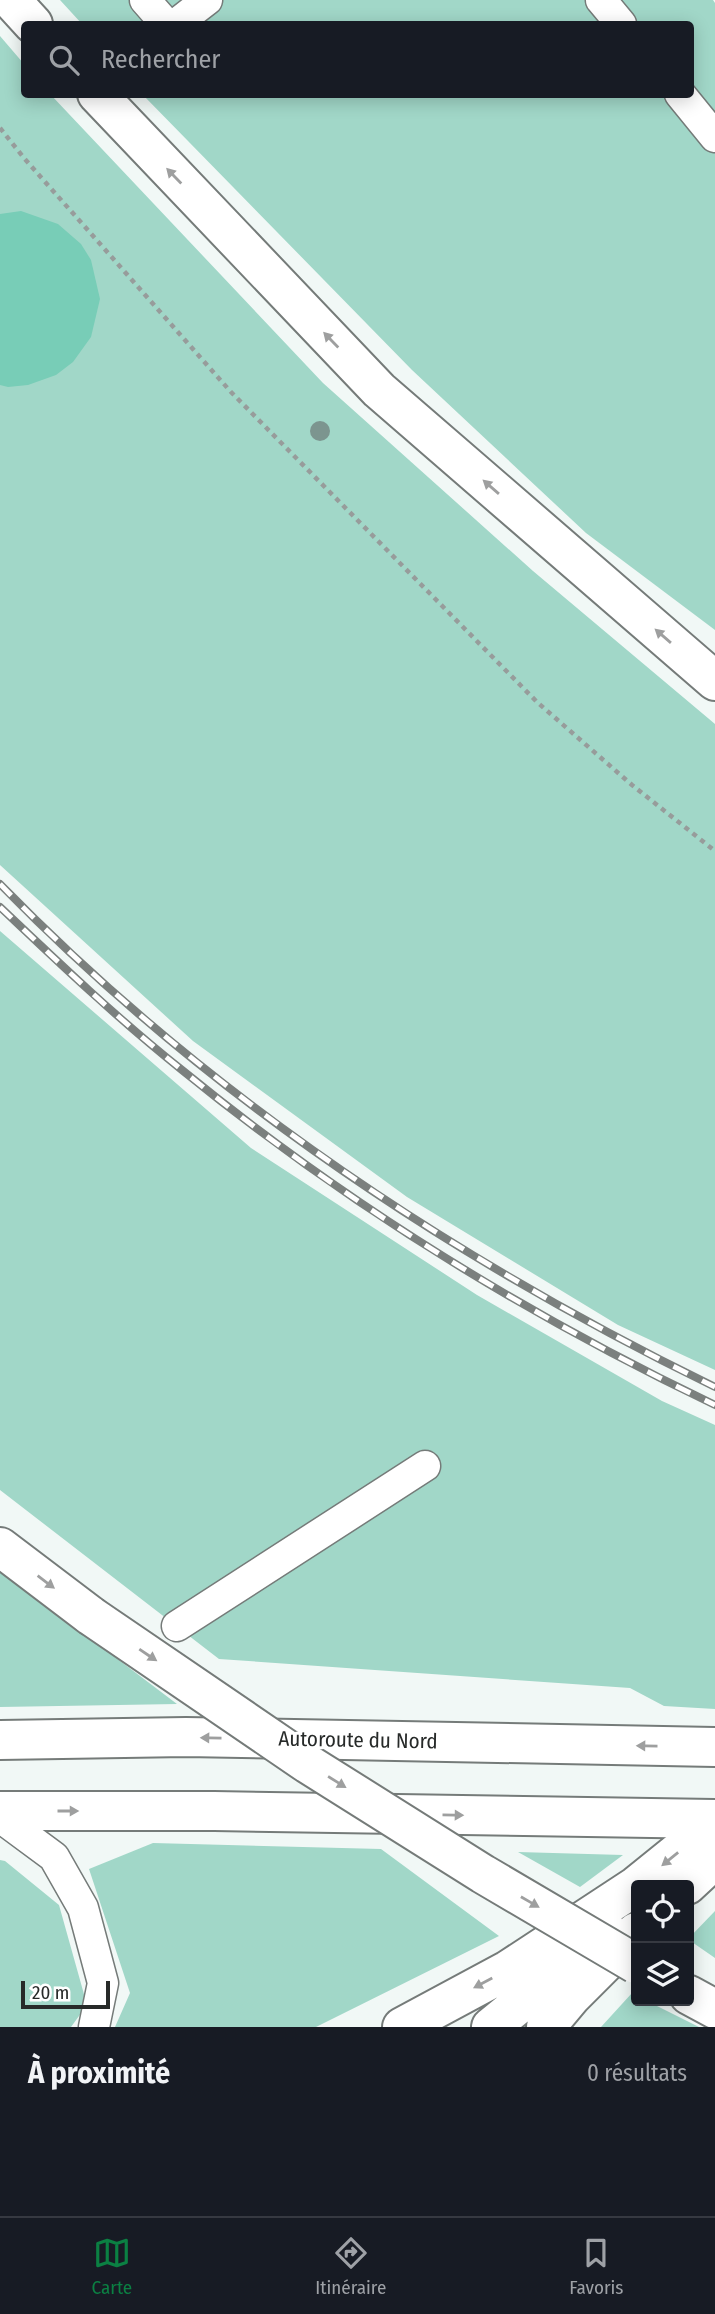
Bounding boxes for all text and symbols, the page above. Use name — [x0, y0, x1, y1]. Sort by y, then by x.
search box — [21, 21, 694, 98]
icon: search — [45, 41, 83, 79]
text: Rechercher — [101, 44, 220, 75]
one-way arrow — [165, 168, 182, 185]
one-way arrow — [323, 332, 340, 349]
one-way arrow — [483, 480, 500, 495]
one-way arrow — [655, 629, 672, 644]
one-way arrow — [36, 1574, 54, 1589]
one-way arrow — [139, 1648, 157, 1662]
street label: Autoroute du Nord — [278, 1726, 438, 1754]
one-way arrow — [200, 1732, 222, 1743]
one-way arrow — [636, 1740, 658, 1752]
one-way arrow — [327, 1775, 346, 1788]
one-way arrow — [57, 1805, 79, 1817]
one-way arrow — [443, 1809, 465, 1821]
one-way arrow — [662, 1851, 680, 1866]
map controls — [631, 1880, 694, 2006]
button: locate — [631, 1880, 694, 1943]
one-way arrow — [520, 1895, 539, 1908]
button: layers — [631, 1943, 694, 2006]
one-way arrow — [474, 1977, 493, 1989]
scale bar — [21, 1978, 110, 2010]
text: 20 m — [32, 1981, 69, 2004]
text: À proximité — [28, 2055, 170, 2091]
text: 0 résultats — [587, 2059, 687, 2087]
tab: Carte — [92, 2234, 132, 2299]
tab: Itinéraire — [315, 2234, 386, 2299]
tab: Favoris — [569, 2234, 623, 2299]

